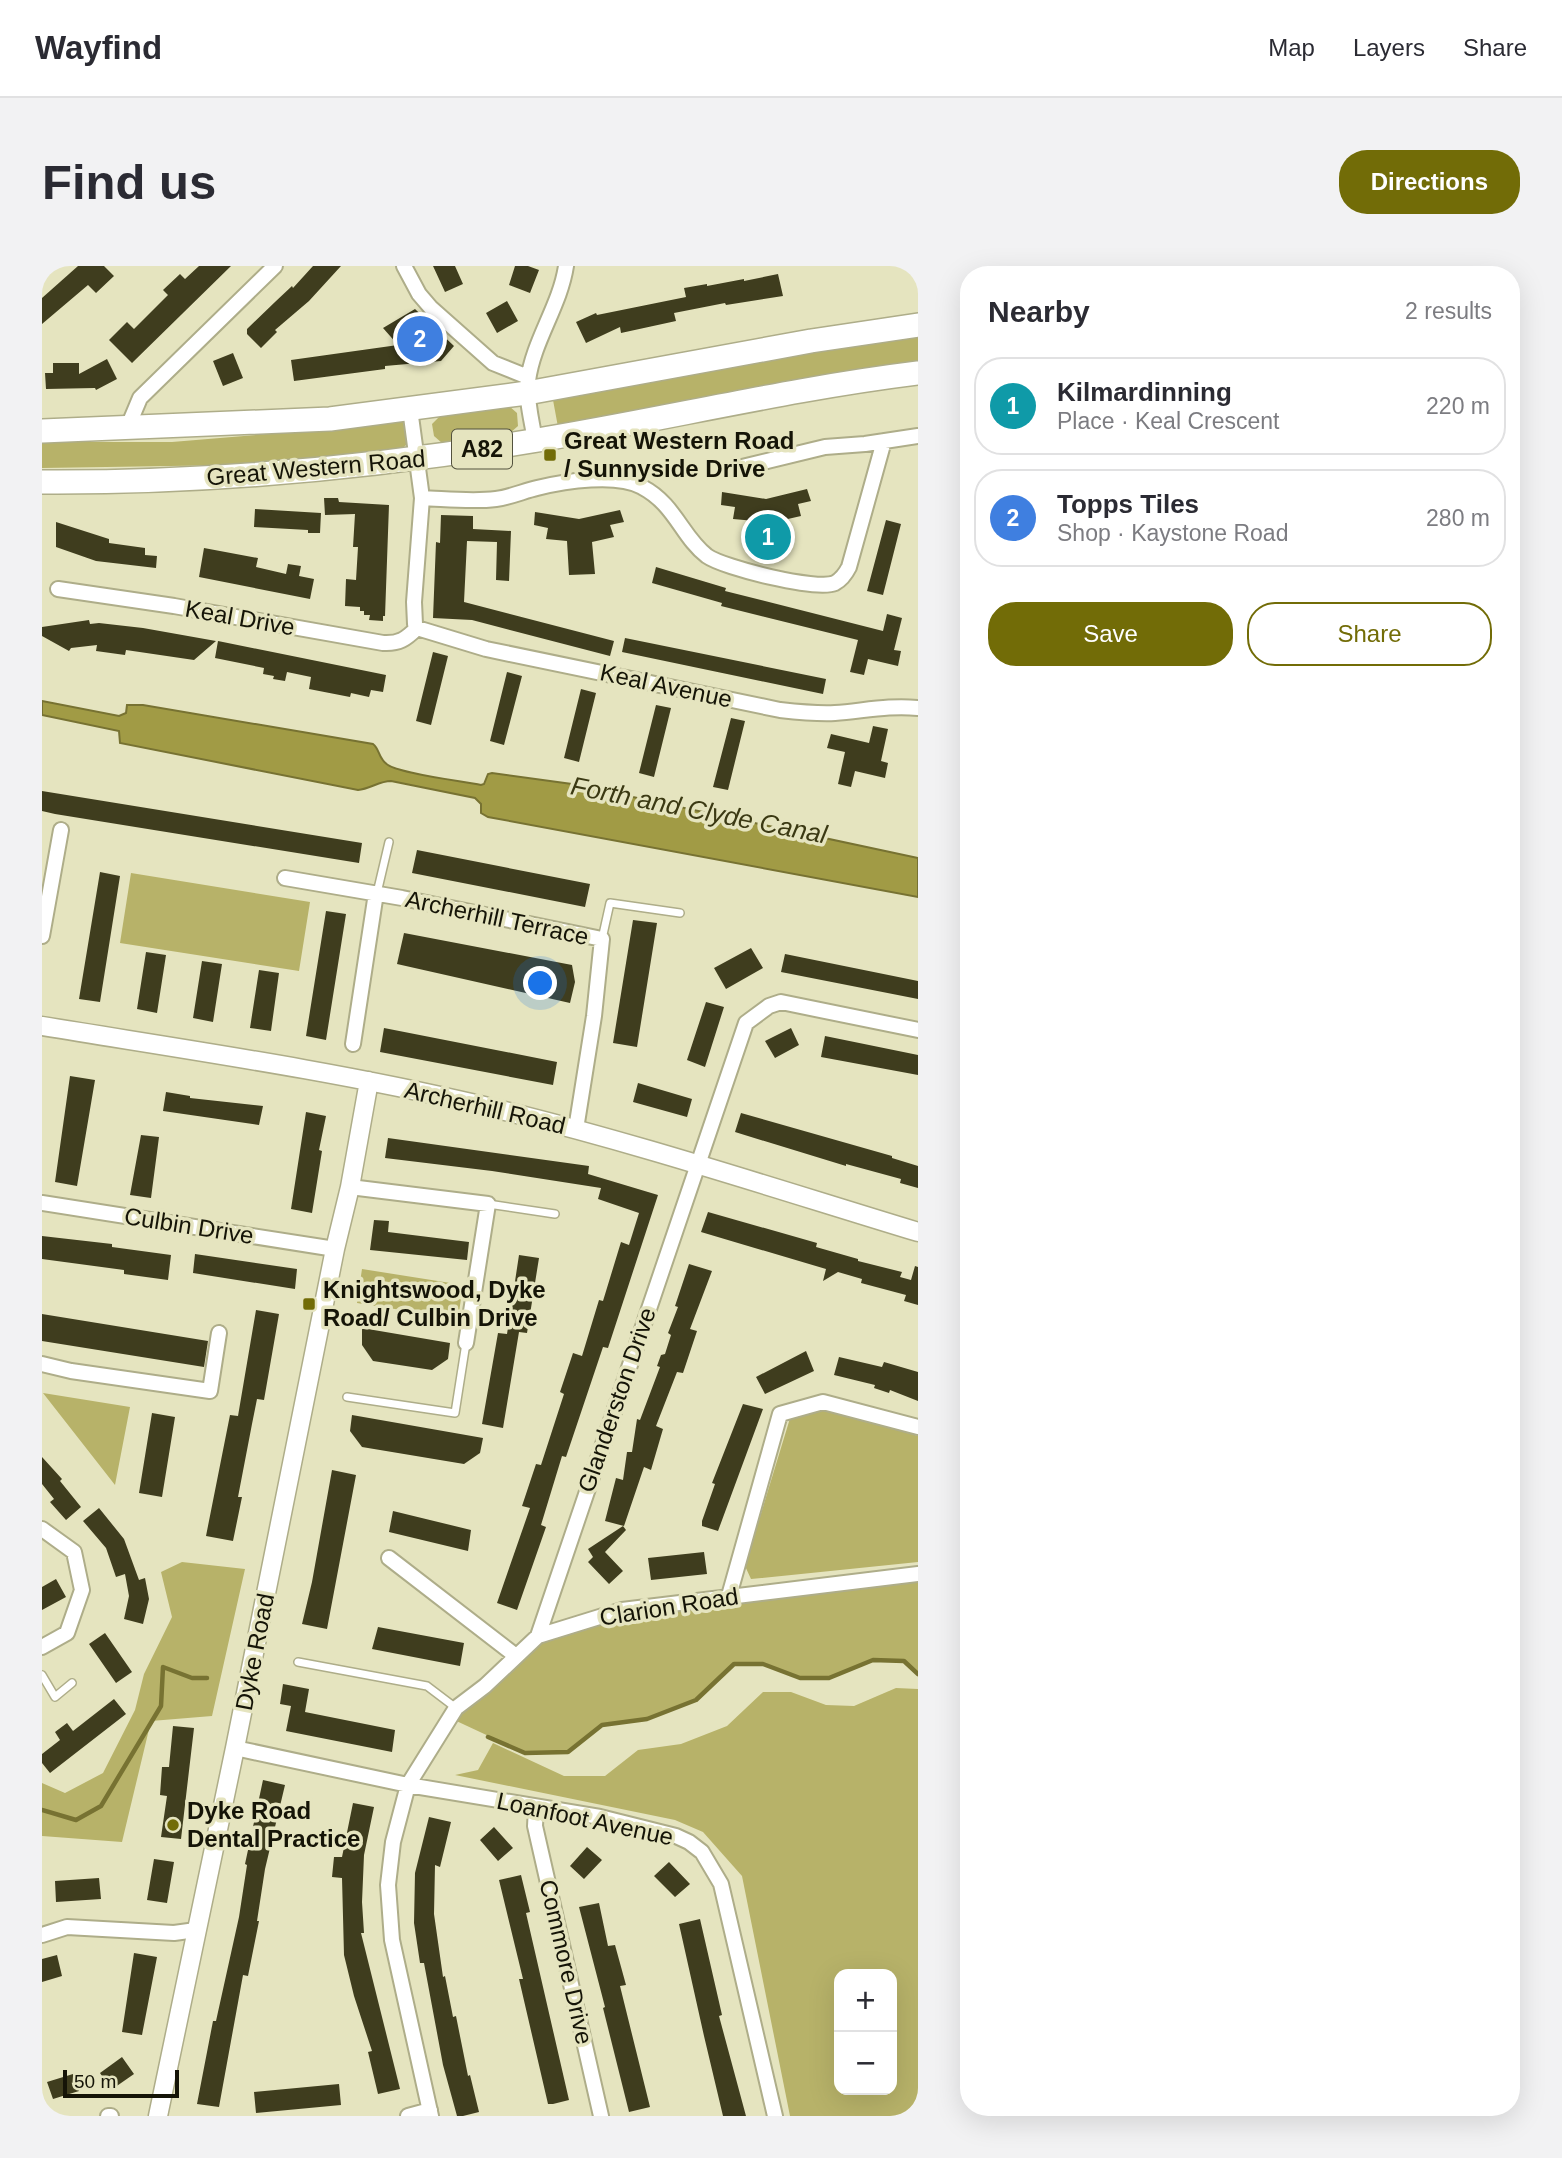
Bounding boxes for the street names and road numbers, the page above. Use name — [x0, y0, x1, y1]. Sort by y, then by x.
road number: A82 — [452, 430, 512, 468]
street label: Great Western Road — [205, 444, 427, 491]
street label: Keal Drive — [183, 595, 297, 640]
street label: Keal Avenue — [598, 658, 735, 713]
street label: Archerhill Terrace — [403, 885, 591, 950]
street label: Archerhill Road — [402, 1076, 568, 1139]
street label: Culbin Drive — [122, 1202, 256, 1249]
street label: Glanderston Drive — [572, 1304, 661, 1496]
street label: Clarion Road — [598, 1582, 740, 1631]
street label: Dyke Road — [230, 1591, 279, 1713]
street label: Loanfoot Avenue — [494, 1787, 676, 1850]
street label: Commore Drive — [534, 1877, 599, 2047]

